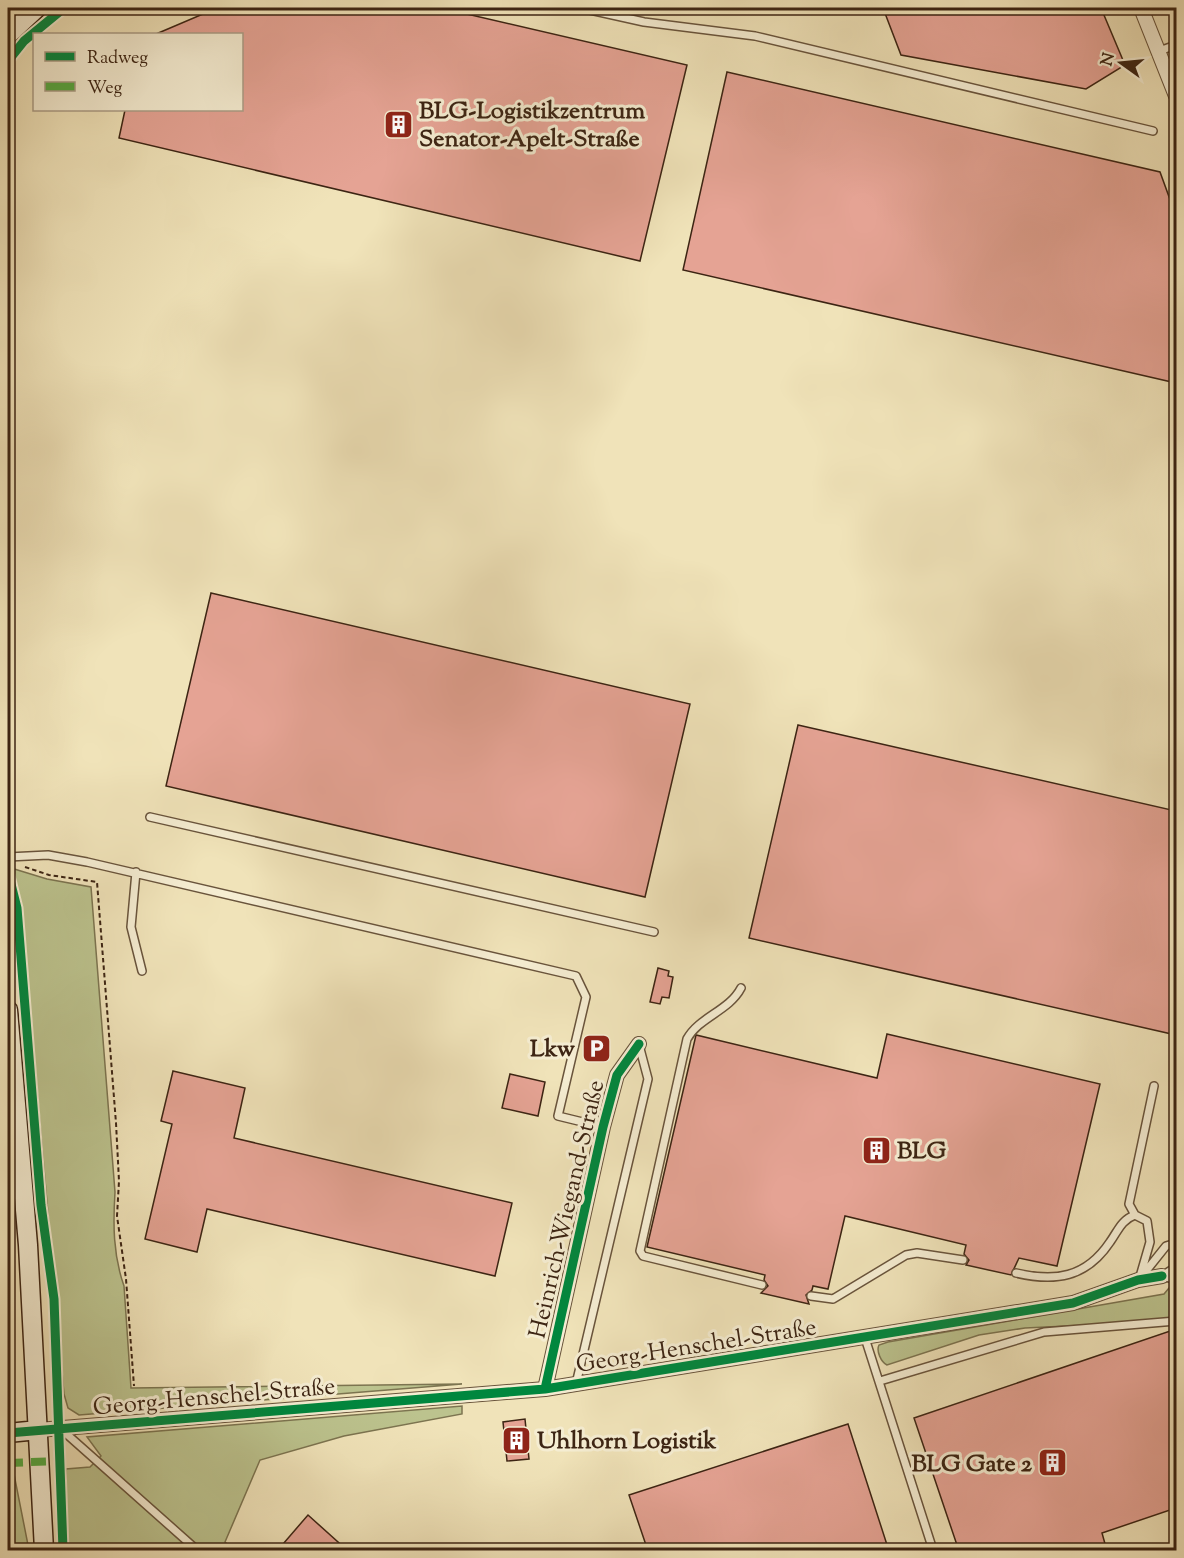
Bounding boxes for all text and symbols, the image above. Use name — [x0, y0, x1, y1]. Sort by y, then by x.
legend — [33, 33, 243, 111]
north arrow — [1091, 33, 1151, 93]
text: Radweg — [87, 46, 148, 72]
text: N — [1096, 50, 1122, 69]
text: Weg — [87, 76, 123, 102]
place label: BLG-Logistikzentrum Senator-Apelt-Straße — [419, 95, 645, 157]
building icon: BLG-Logistikzentrum Senator-Apelt-Straße — [382, 108, 414, 140]
parking icon: Lkw — [580, 1032, 612, 1064]
place label: Lkw — [530, 1033, 575, 1067]
street label: Heinrich-Wiegand-Straße — [522, 1077, 614, 1342]
building icon: BLG — [860, 1134, 892, 1166]
place label: BLG — [897, 1135, 947, 1169]
street label: Georg-Henschel-Straße — [574, 1311, 819, 1383]
street label: Georg-Henschel-Straße — [92, 1370, 337, 1426]
building icon: Uhlhorn Logistik — [500, 1424, 532, 1456]
place label: Uhlhorn Logistik — [537, 1425, 717, 1459]
building icon: BLG Gate 2 — [1037, 1447, 1069, 1479]
place label: BLG Gate 2 — [911, 1448, 1033, 1482]

